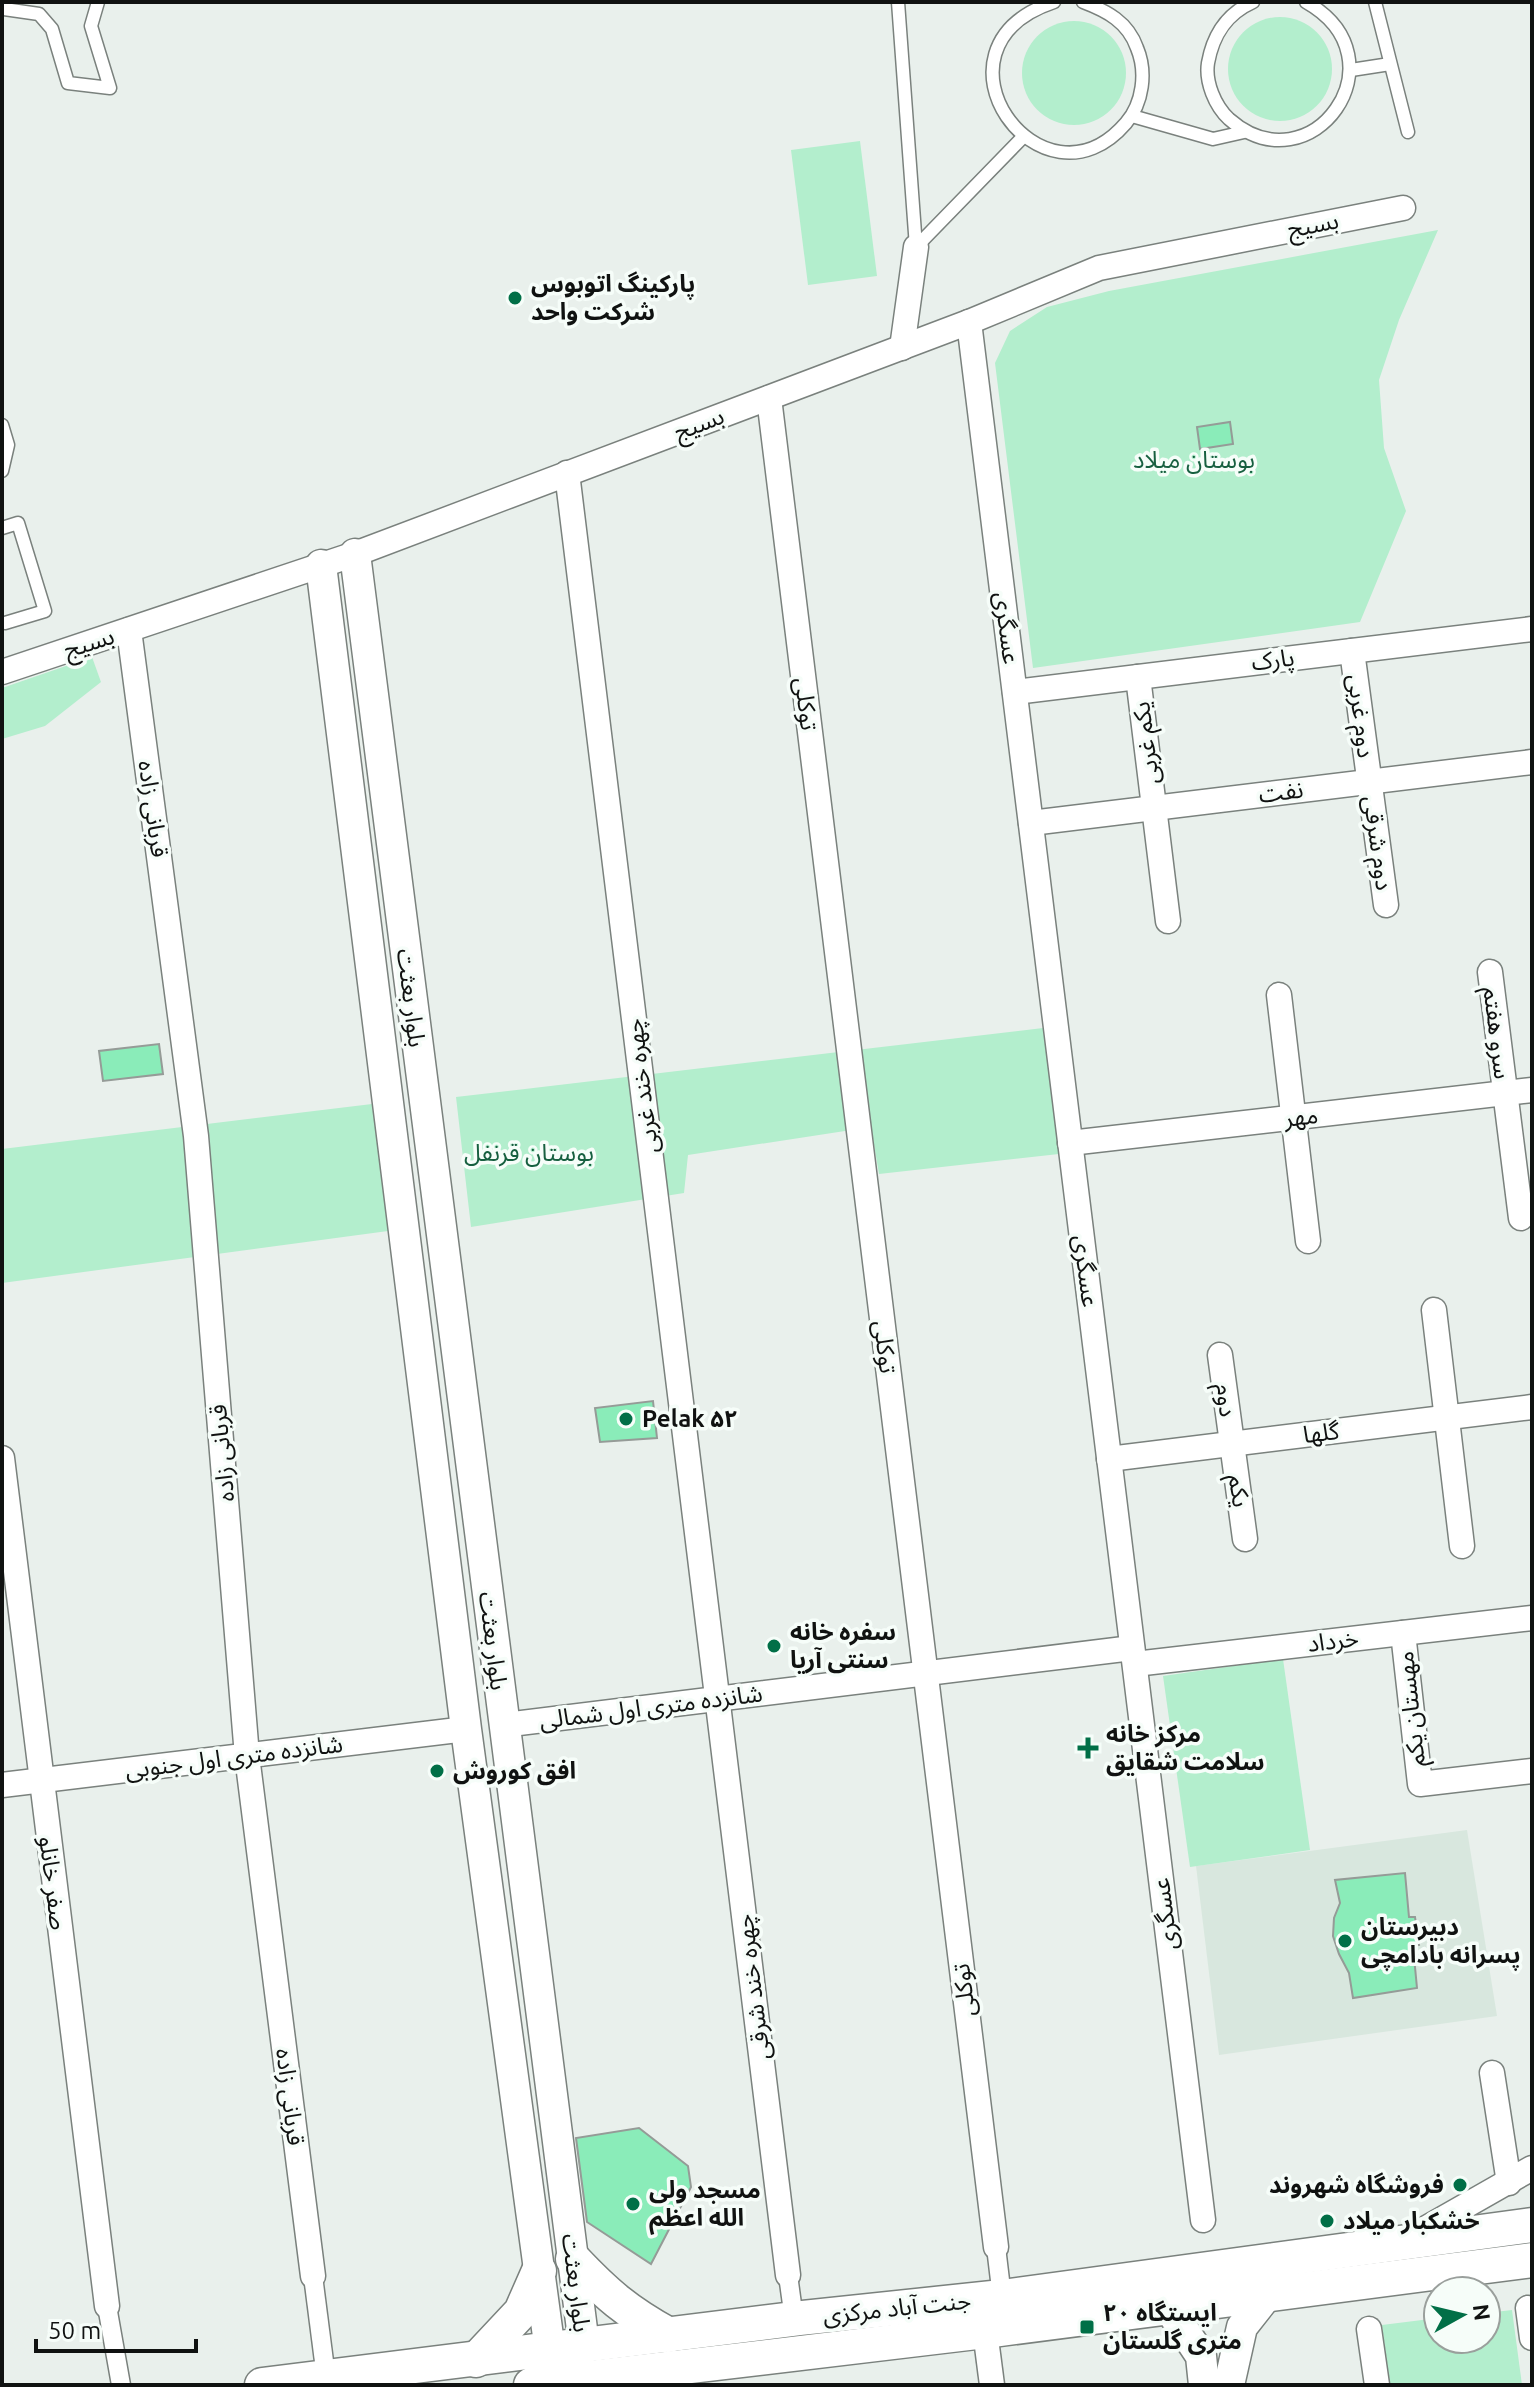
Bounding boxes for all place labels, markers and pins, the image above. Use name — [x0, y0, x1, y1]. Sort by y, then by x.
place label: پارکینگ اتوبوس شرکت واحد — [531, 270, 695, 326]
marker: پارکینگ اتوبوس شرکت واحد — [506, 289, 524, 307]
place label: Pelak ۵۲ — [642, 1405, 738, 1432]
marker: Pelak ۵۲ — [617, 1410, 635, 1428]
place label: سفره خانه سنتی آریا — [790, 1618, 896, 1674]
marker: سفره خانه سنتی آریا — [765, 1637, 783, 1655]
place label: مرکز خانه سلامت شقایق — [1106, 1720, 1264, 1777]
marker: مرکز خانه سلامت شقایق — [1077, 1737, 1099, 1759]
place label: افق کوروش — [453, 1757, 576, 1786]
marker: افق کوروش — [428, 1762, 446, 1780]
place label: دبیرستان پسرانه بادامچی — [1361, 1913, 1521, 1971]
marker: دبیرستان پسرانه بادامچی — [1336, 1932, 1354, 1950]
place label: فروشگاه شهروند — [1269, 2171, 1444, 2199]
place label: مسجد ولی الله اعظم — [649, 2176, 761, 2235]
marker: فروشگاه شهروند — [1451, 2176, 1469, 2194]
marker: مسجد ولی الله اعظم — [624, 2195, 642, 2213]
place label: خشکبار میلاد — [1343, 2207, 1480, 2235]
marker: خشکبار میلاد — [1318, 2212, 1336, 2230]
place label: ایستگاه ۲۰ متری گلستان — [1103, 2299, 1242, 2355]
marker: ایستگاه ۲۰ متری گلستان — [1078, 2318, 1096, 2336]

